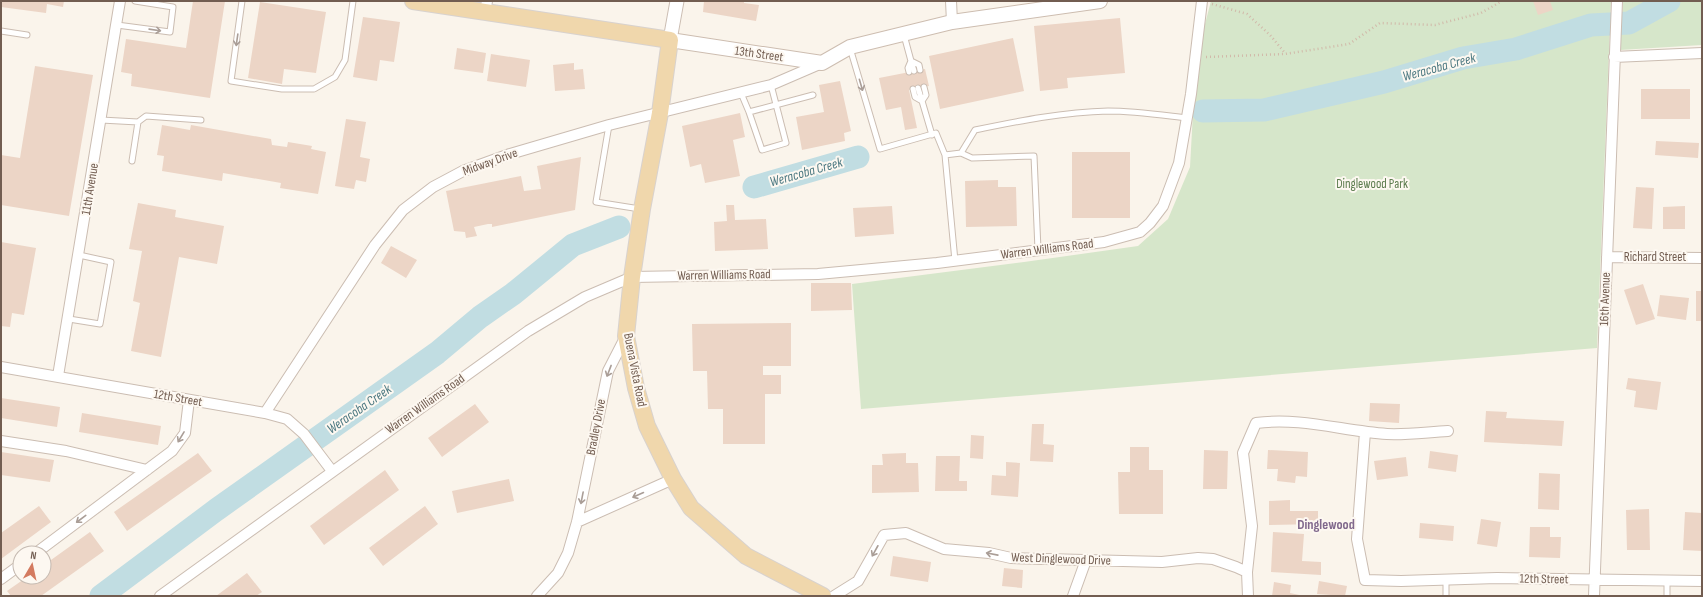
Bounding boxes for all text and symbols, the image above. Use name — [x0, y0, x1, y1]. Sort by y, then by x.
one-way arrow — [148, 26, 161, 34]
one-way arrow — [233, 33, 241, 46]
street label: 13th Street — [734, 43, 784, 65]
water label: Weracoba Creek — [1401, 49, 1478, 85]
one-way arrow — [858, 78, 865, 91]
street label: Midway Drive — [460, 145, 520, 179]
water label: Weracoba Creek — [768, 153, 845, 190]
street label: 11th Avenue — [78, 162, 102, 216]
park label: Dinglewood Park — [1336, 176, 1408, 192]
street label: Warren Williams Road — [1000, 235, 1094, 263]
street label: Richard Street — [1624, 249, 1686, 265]
street label: Warren Williams Road — [677, 266, 771, 284]
street label: 16th Avenue — [1596, 272, 1614, 326]
street label: Buena Vista Road — [620, 332, 650, 408]
one-way arrow — [605, 365, 612, 378]
street label: Warren Williams Road — [382, 371, 468, 437]
water label: Weracoba Creek — [324, 380, 395, 437]
street label: 12th Street — [152, 386, 204, 410]
street label: Bradley Drive — [583, 397, 609, 457]
one-way arrow — [177, 431, 185, 443]
one-way arrow — [577, 491, 585, 504]
one-way arrow — [632, 492, 644, 499]
one-way arrow — [76, 515, 87, 523]
district label: Dinglewood — [1297, 516, 1355, 533]
north arrow — [12, 545, 52, 585]
one-way arrow — [870, 545, 878, 557]
text: N — [30, 549, 38, 563]
street label: West Dinglewood Drive — [1011, 549, 1111, 569]
one-way arrow — [986, 550, 999, 558]
street label: 12th Street — [1519, 571, 1569, 587]

